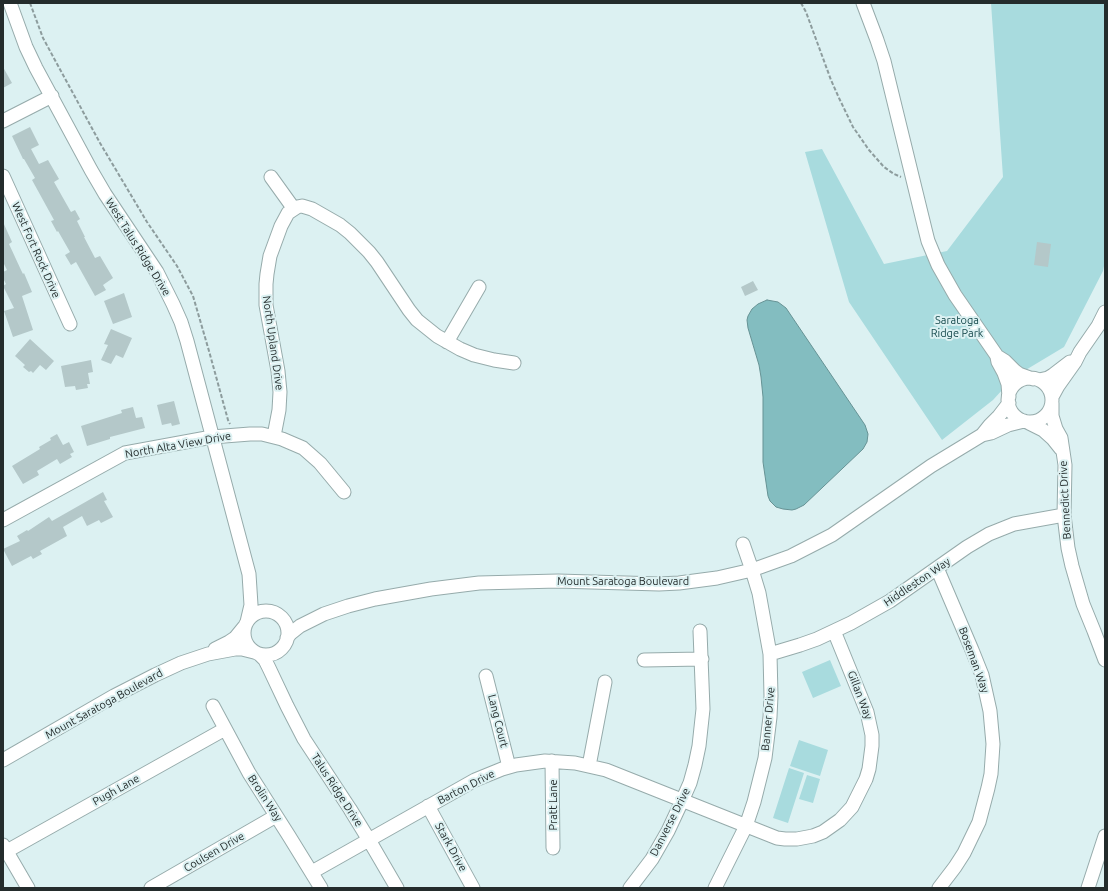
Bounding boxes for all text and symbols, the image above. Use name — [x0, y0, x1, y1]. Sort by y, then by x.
street label: West Talus Ridge Drive — [103, 196, 173, 298]
street label: West Fort Rock Drive — [9, 200, 63, 300]
street label: North Upland Drive — [260, 295, 286, 391]
park label: Saratoga Ridge Park — [931, 313, 983, 339]
street label: North Alta View Drive — [124, 429, 232, 461]
street label: Bennedict Drive — [1056, 460, 1074, 540]
street label: Hiddleston Way — [881, 555, 953, 609]
street label: Mount Saratoga Boulevard — [557, 574, 689, 588]
street label: Boseman Way — [956, 625, 992, 695]
street label: Mount Saratoga Boulevard — [43, 666, 165, 742]
street label: Gillan Way — [845, 669, 875, 721]
street label: Banner Drive — [759, 687, 777, 751]
street label: Lang Court — [485, 693, 511, 749]
street label: Talus Ridge Drive — [308, 751, 366, 829]
street label: Barton Drive — [435, 767, 497, 807]
street label: Pugh Lane — [90, 772, 142, 808]
street label: Brolin Way — [245, 772, 285, 824]
street label: Pratt Lane — [546, 779, 560, 831]
street label: Danverse Drive — [647, 786, 693, 858]
street label: Stark Drive — [432, 820, 470, 874]
street label: Coulsen Drive — [181, 829, 247, 875]

